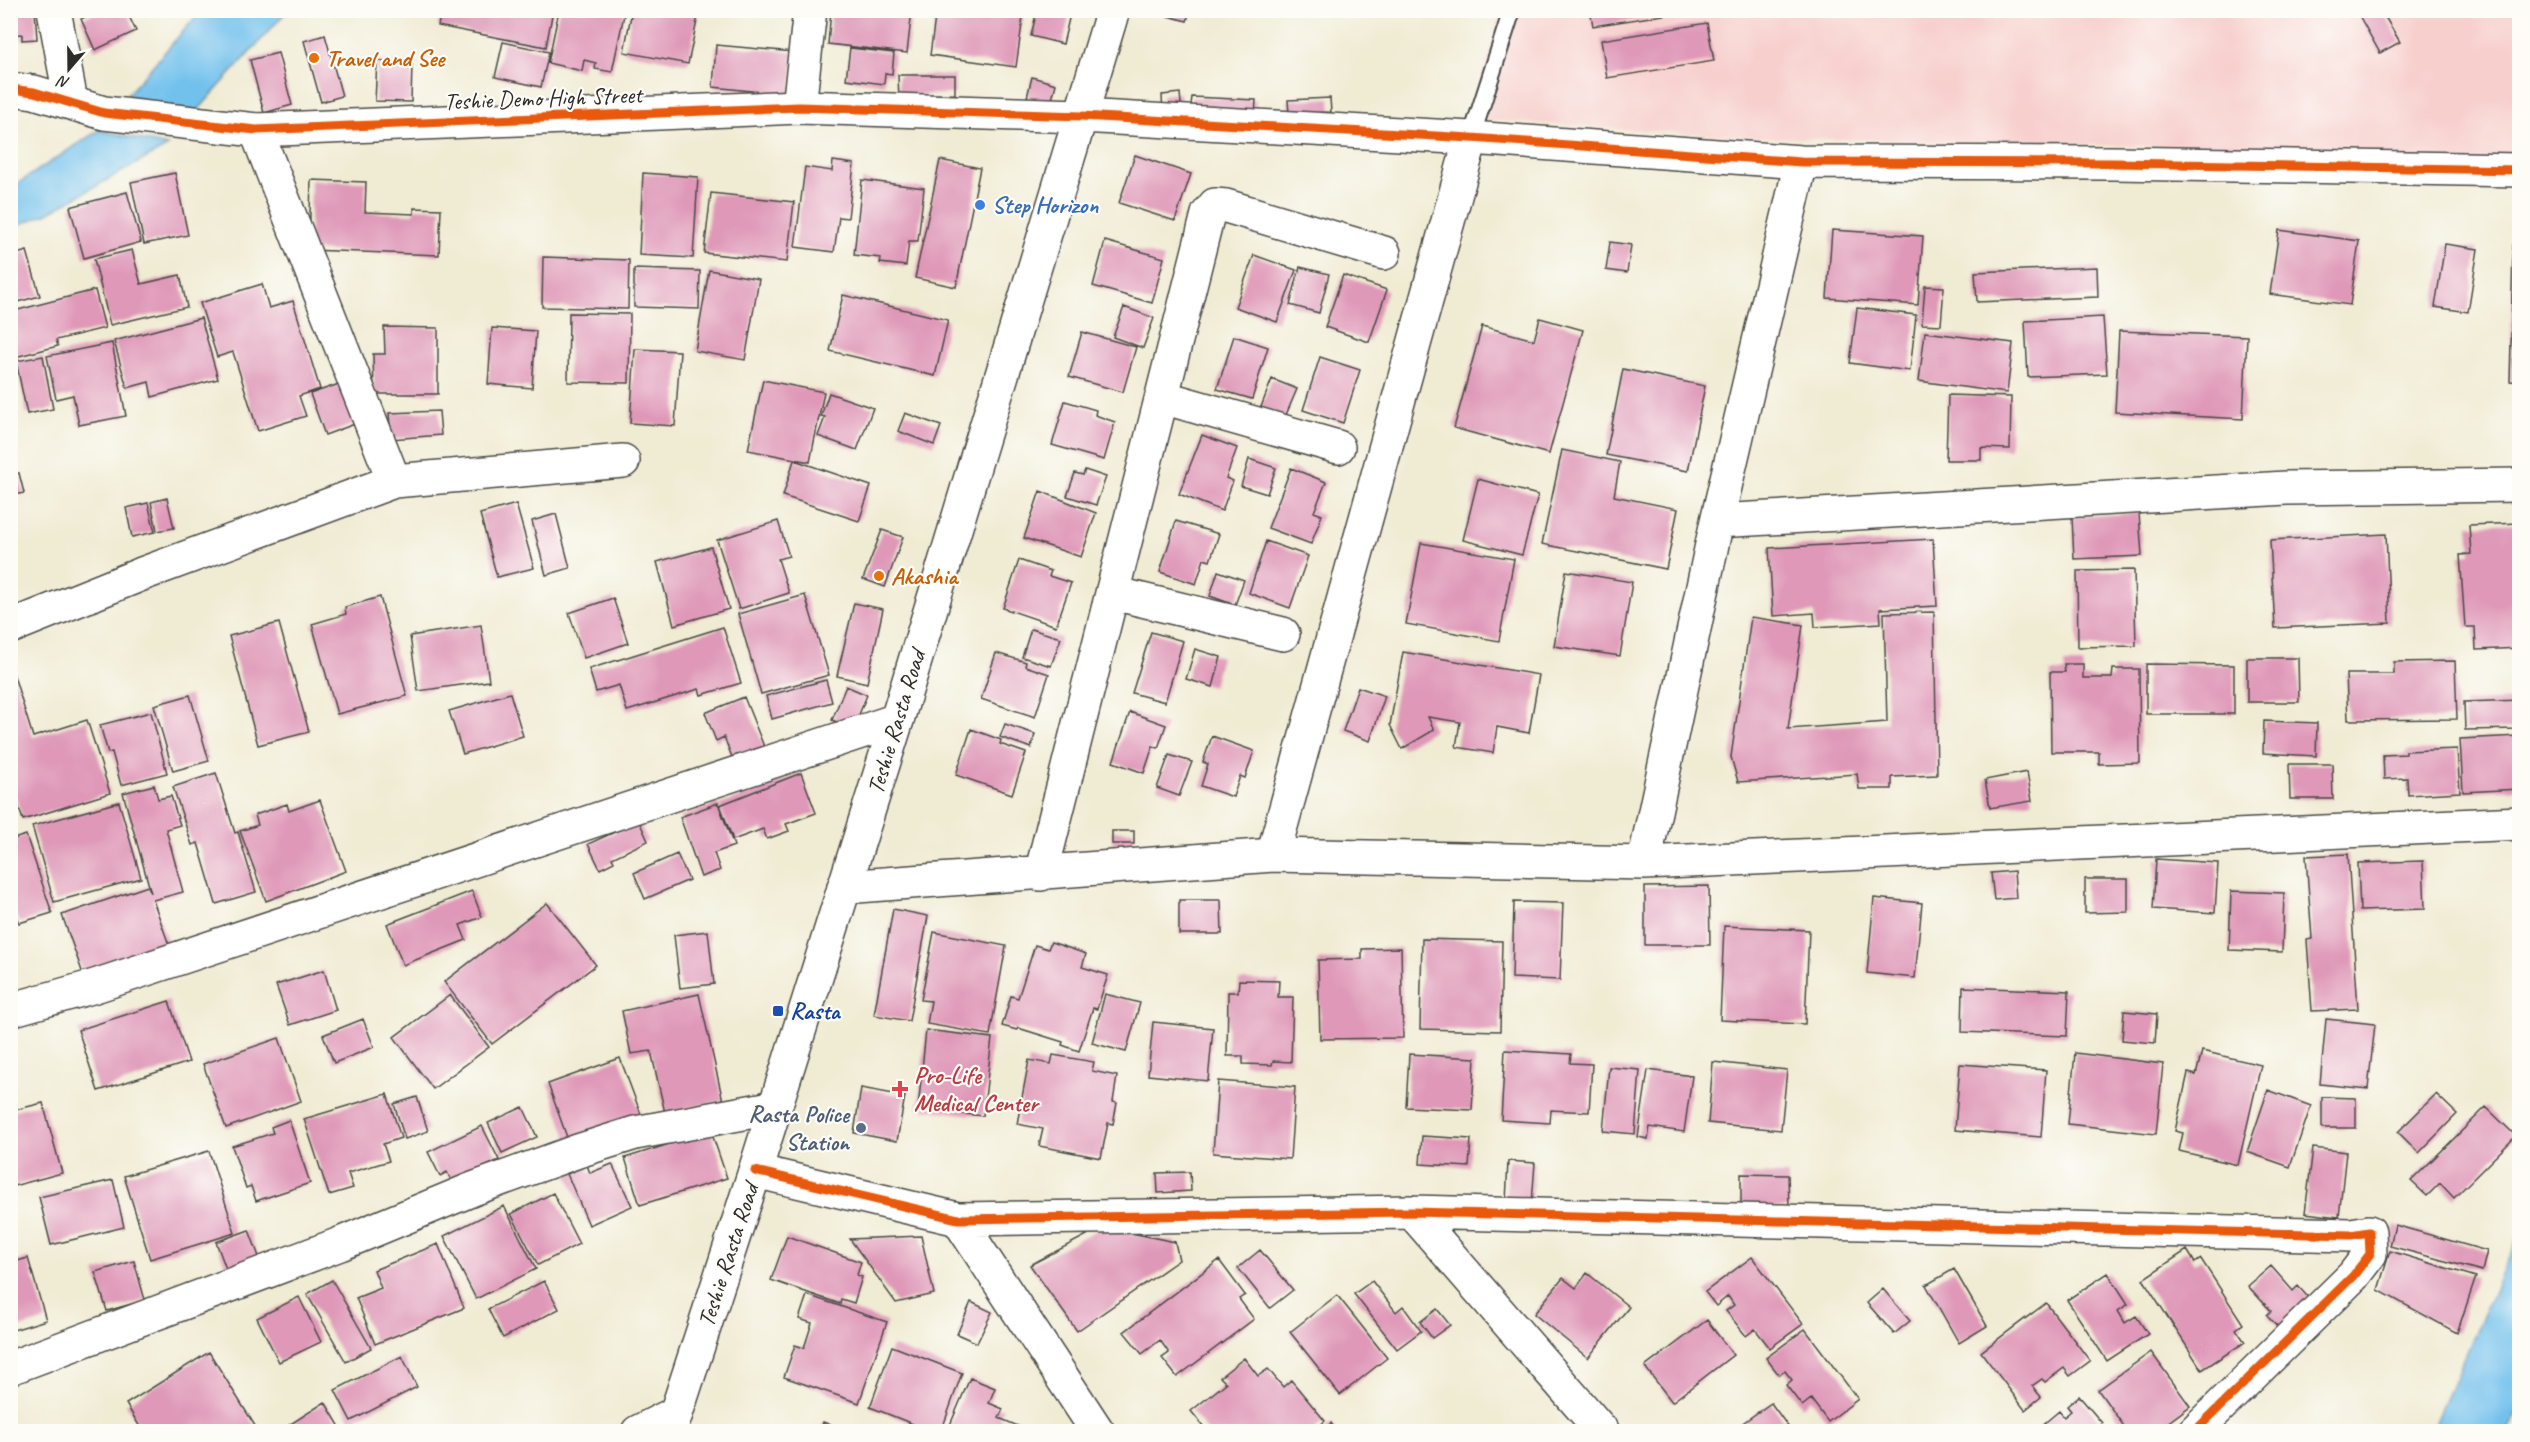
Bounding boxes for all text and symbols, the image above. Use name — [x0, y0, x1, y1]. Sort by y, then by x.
north arrow — [39, 39, 99, 99]
place label: Travel and See — [326, 43, 446, 73]
marker: Travel and See — [307, 51, 321, 65]
text: N — [53, 70, 72, 93]
street label: Teshie Demo High Street — [444, 79, 645, 116]
place label: Step Horizon — [992, 190, 1099, 220]
marker: Step Horizon — [973, 198, 987, 212]
place label: Akashia — [891, 561, 959, 591]
marker: Akashia — [872, 569, 886, 583]
street label: Teshie Rasta Road — [860, 643, 933, 798]
place label: Rasta — [790, 996, 842, 1026]
marker: Rasta — [771, 1004, 785, 1018]
place label: Pro-Life Medical Center — [914, 1060, 1040, 1118]
marker: Pro-Life Medical Center — [891, 1080, 909, 1098]
place label: Rasta Police Station — [748, 1099, 851, 1157]
marker: Rasta Police Station — [854, 1121, 868, 1135]
street label: Teshie Rasta Road — [691, 1176, 766, 1330]

